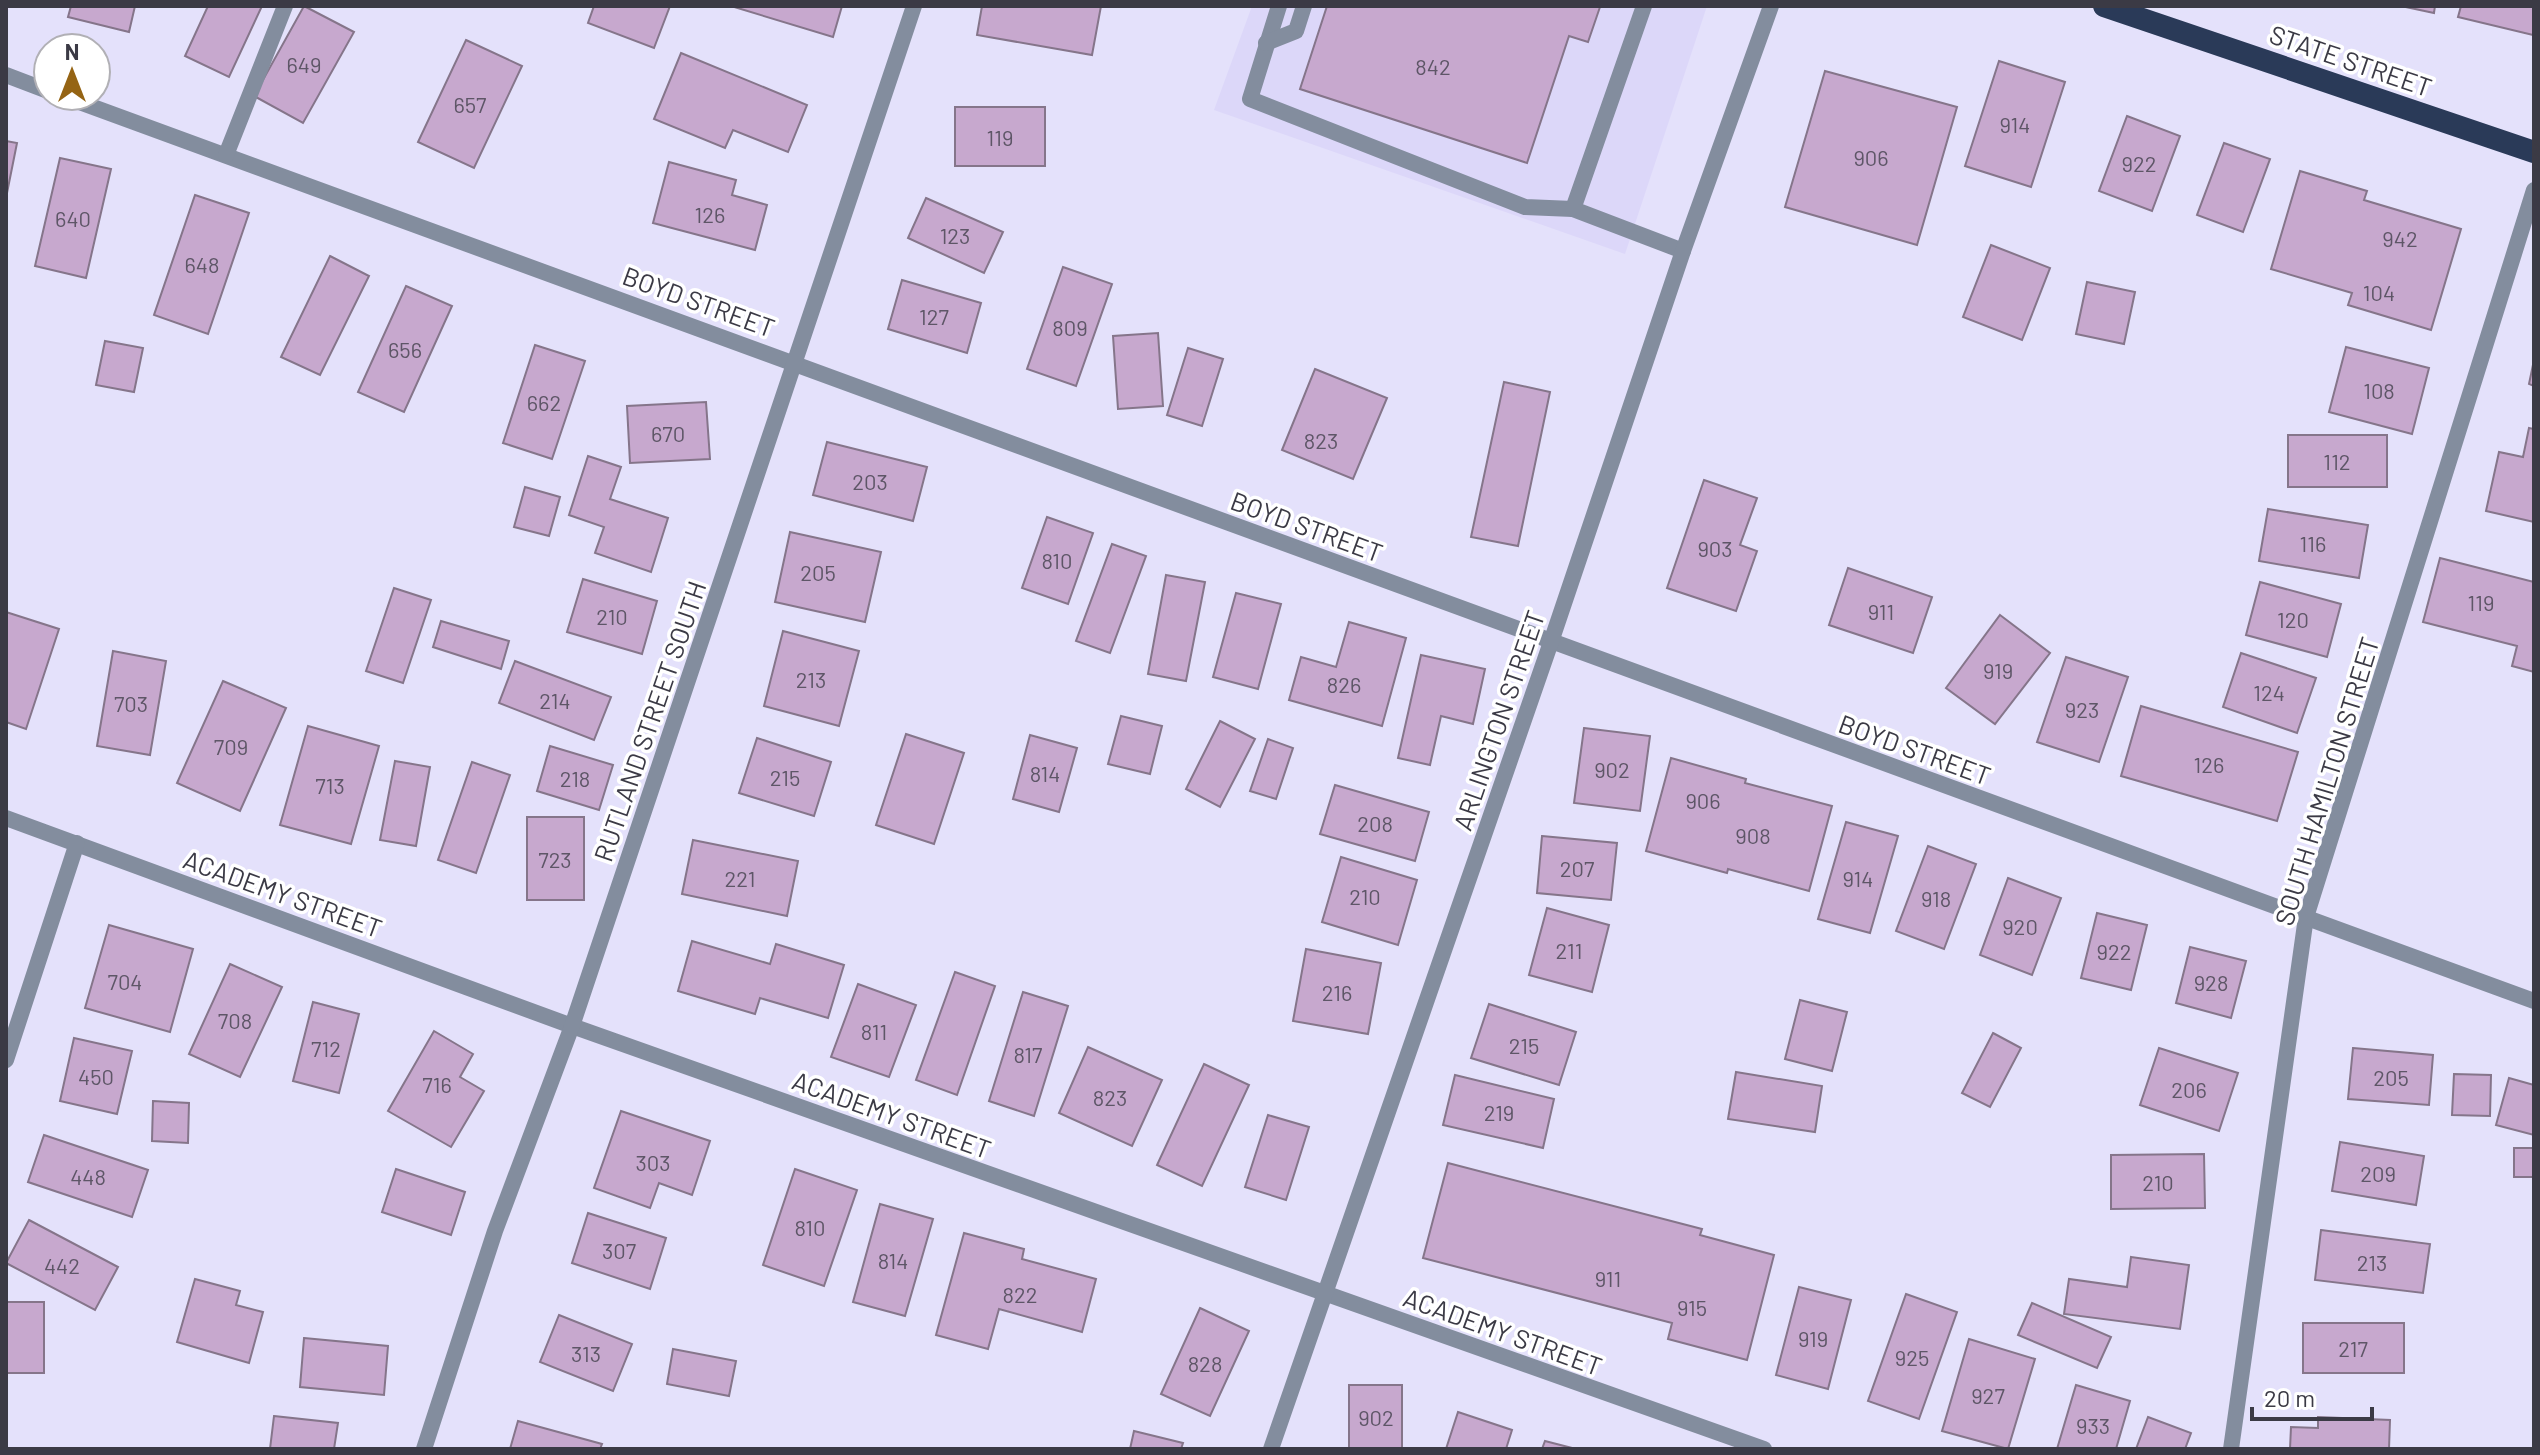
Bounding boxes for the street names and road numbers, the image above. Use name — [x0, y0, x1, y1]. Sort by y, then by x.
street label: STATE STREET — [2266, 18, 2436, 102]
street label: BOYD STREET — [619, 259, 779, 343]
street label: BOYD STREET — [1227, 484, 1387, 568]
street label: RUTLAND STREET SOUTH — [586, 577, 712, 865]
street label: ARLINGTON STREET — [1446, 606, 1550, 834]
street label: SOUTH HAMILTON STREET — [2267, 633, 2385, 929]
street label: BOYD STREET — [1835, 707, 1995, 791]
street label: ACADEMY STREET — [180, 843, 386, 943]
street label: ACADEMY STREET — [789, 1064, 995, 1164]
street label: ACADEMY STREET — [1400, 1281, 1606, 1381]

